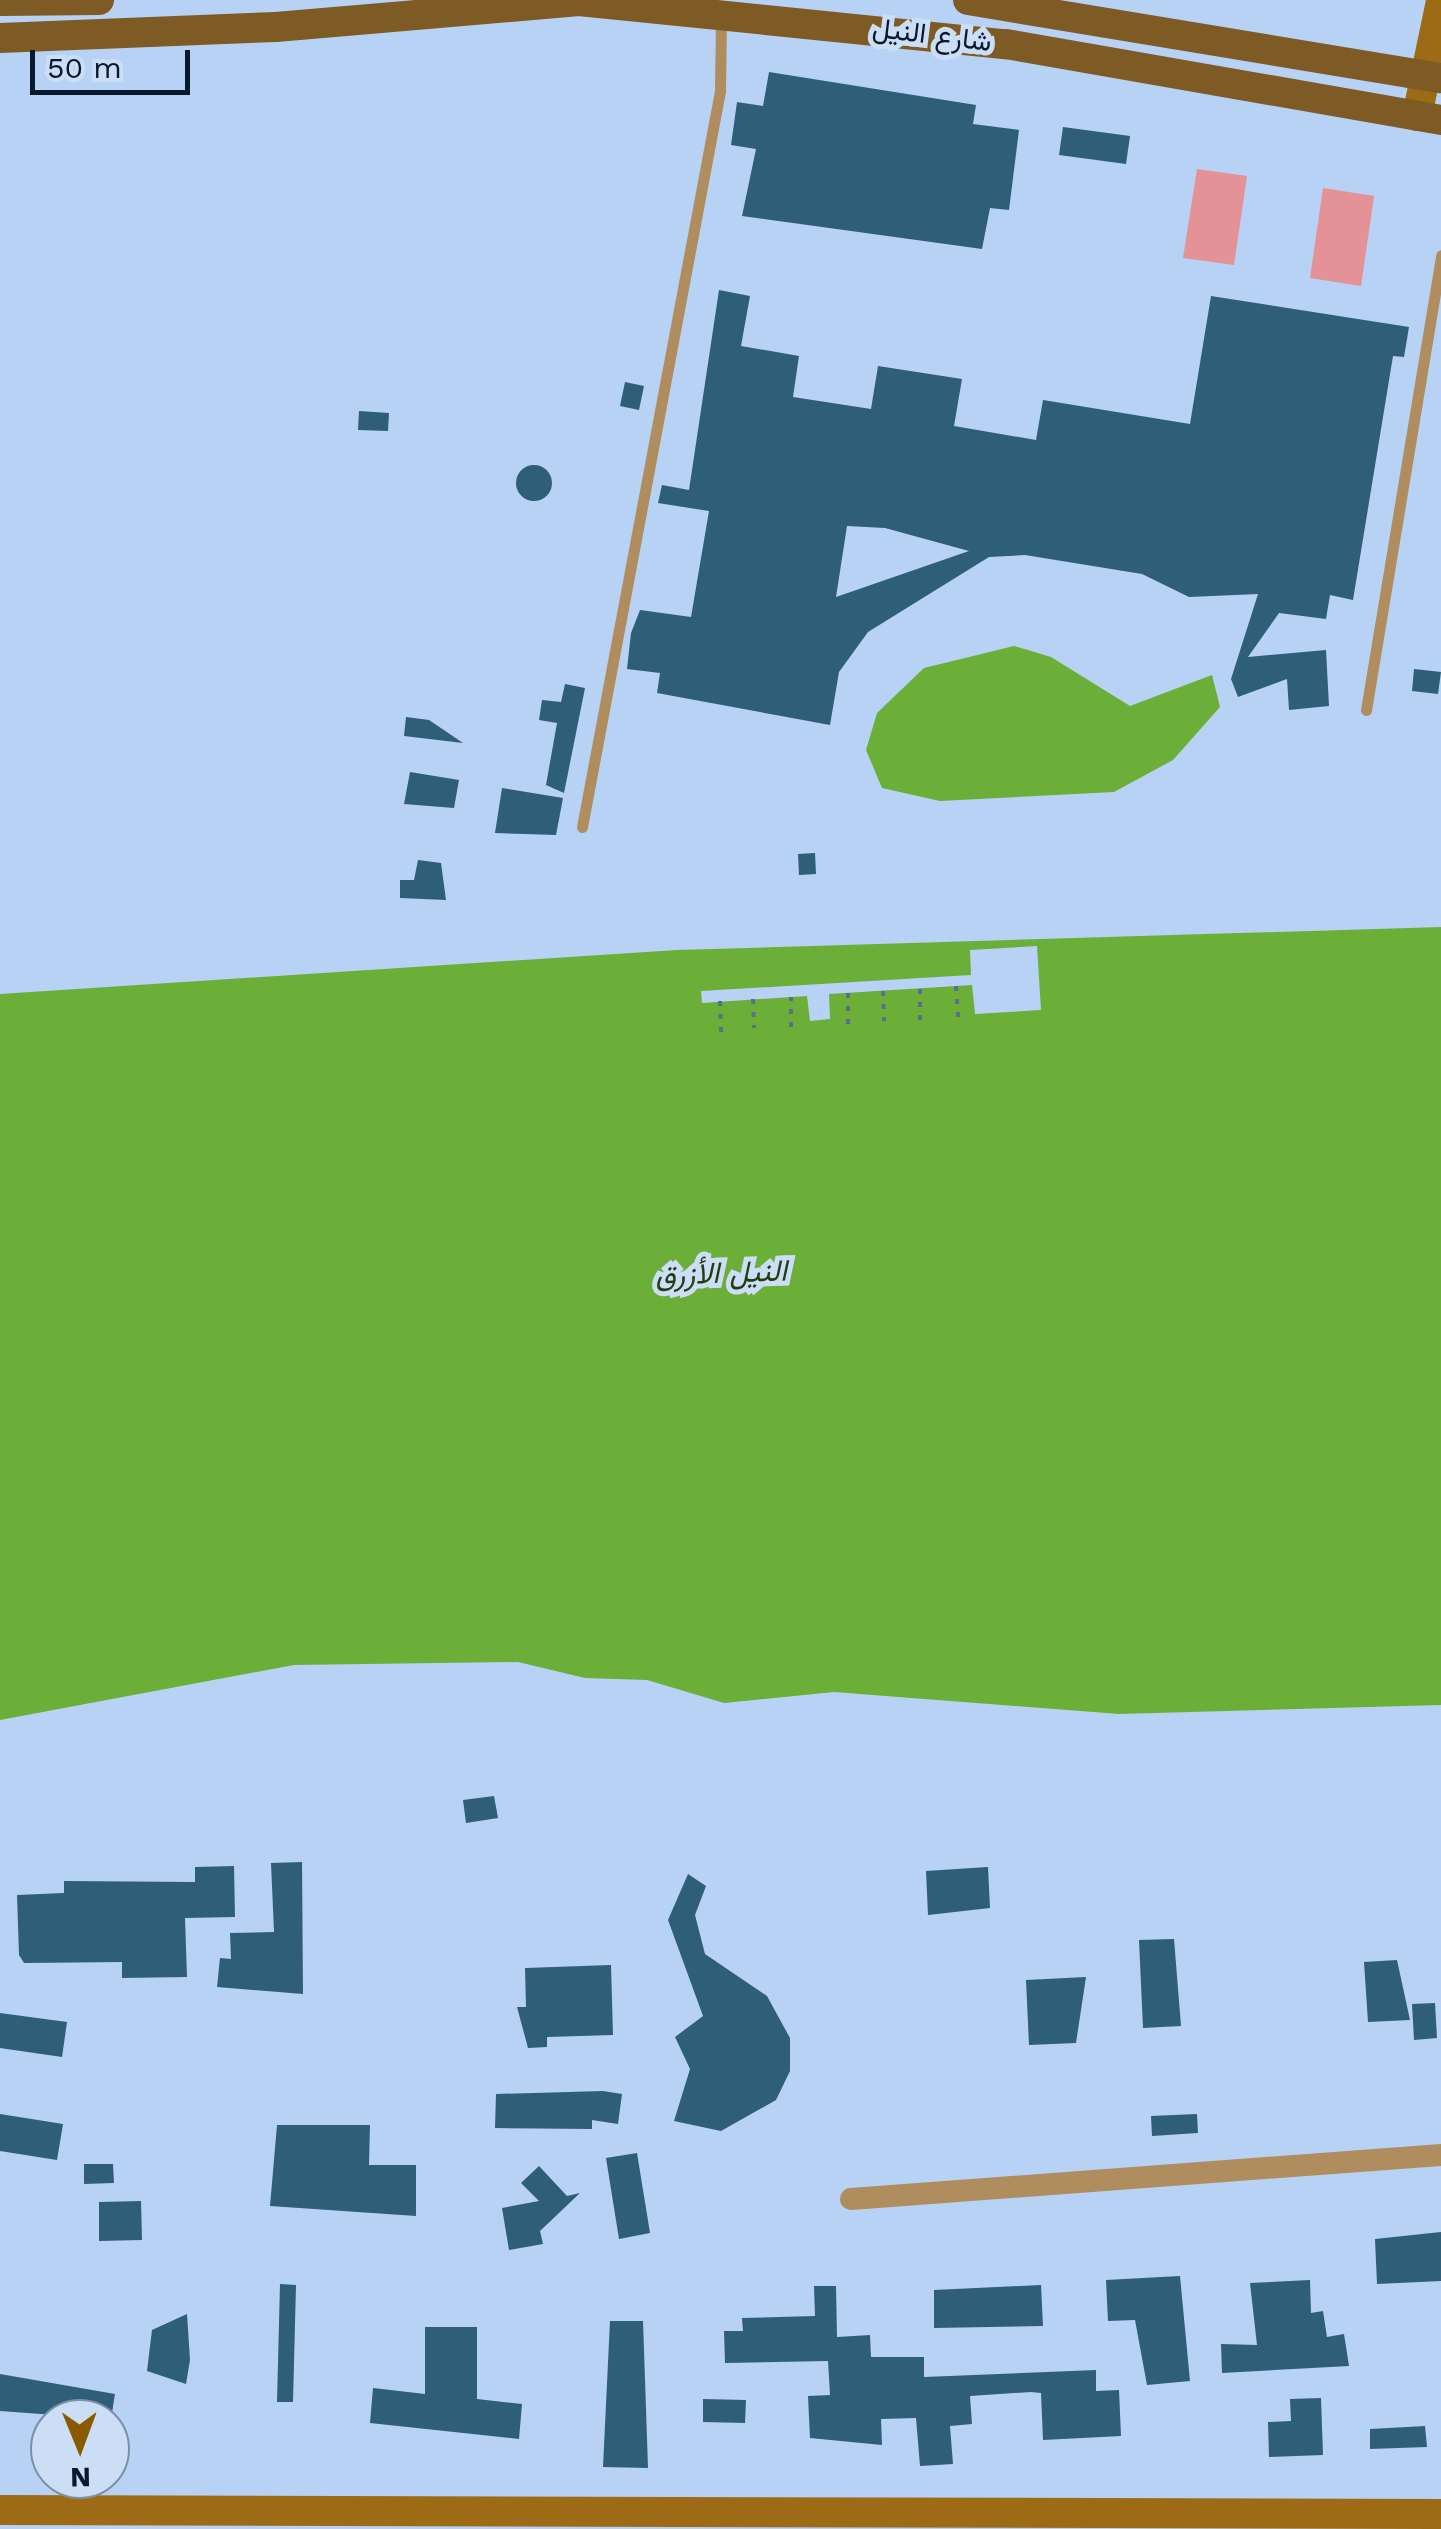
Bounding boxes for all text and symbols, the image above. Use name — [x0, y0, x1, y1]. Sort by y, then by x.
street label: شارع النيل — [871, 11, 993, 59]
scale bar — [35, 30, 195, 92]
text: 50 m — [47, 50, 122, 85]
water label: النيل الأزرق — [655, 1253, 787, 1293]
north arrow — [30, 2399, 130, 2499]
text: N — [70, 2461, 91, 2494]

